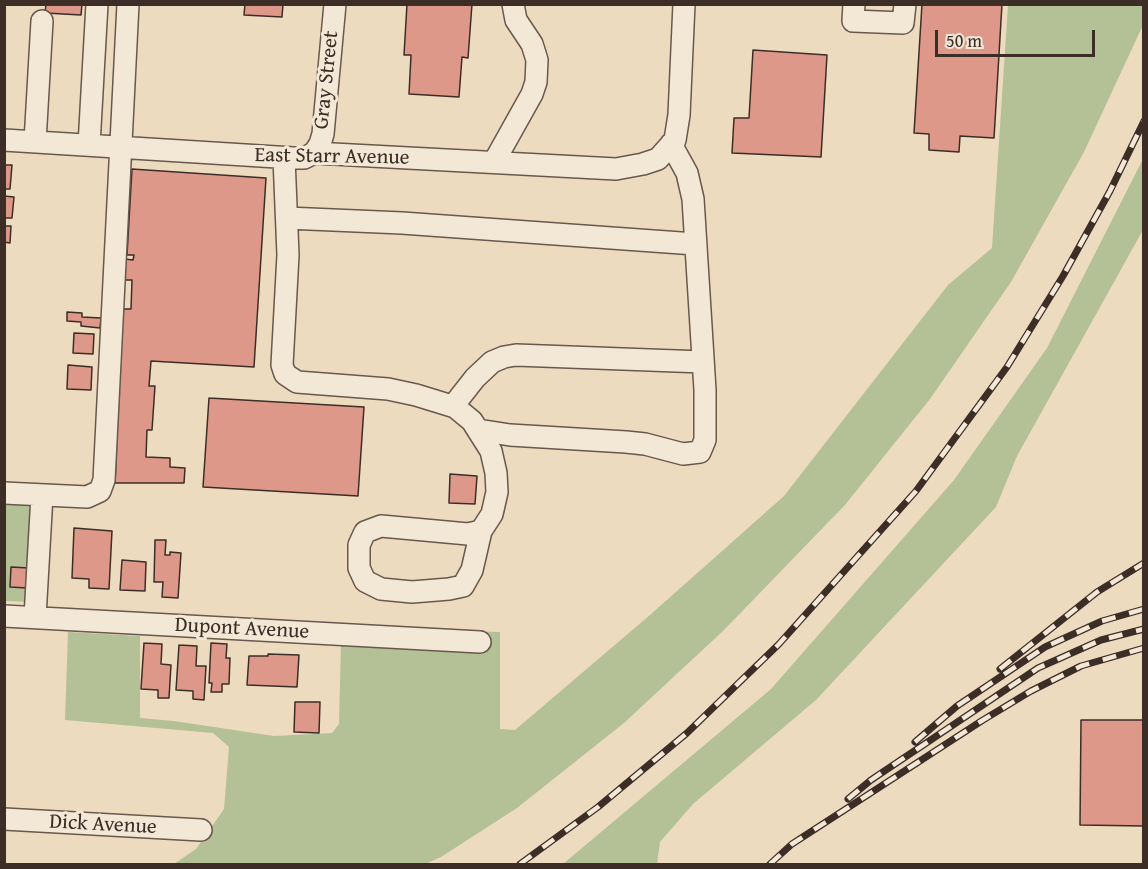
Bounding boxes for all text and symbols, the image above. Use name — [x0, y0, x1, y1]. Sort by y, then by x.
scale bar — [938, 18, 1098, 56]
text: 50 m — [946, 27, 982, 54]
street label: Gray Street — [309, 29, 345, 131]
street label: East Starr Avenue — [254, 143, 410, 171]
street label: Dupont Avenue — [174, 613, 310, 645]
street label: Dick Avenue — [49, 810, 157, 840]

